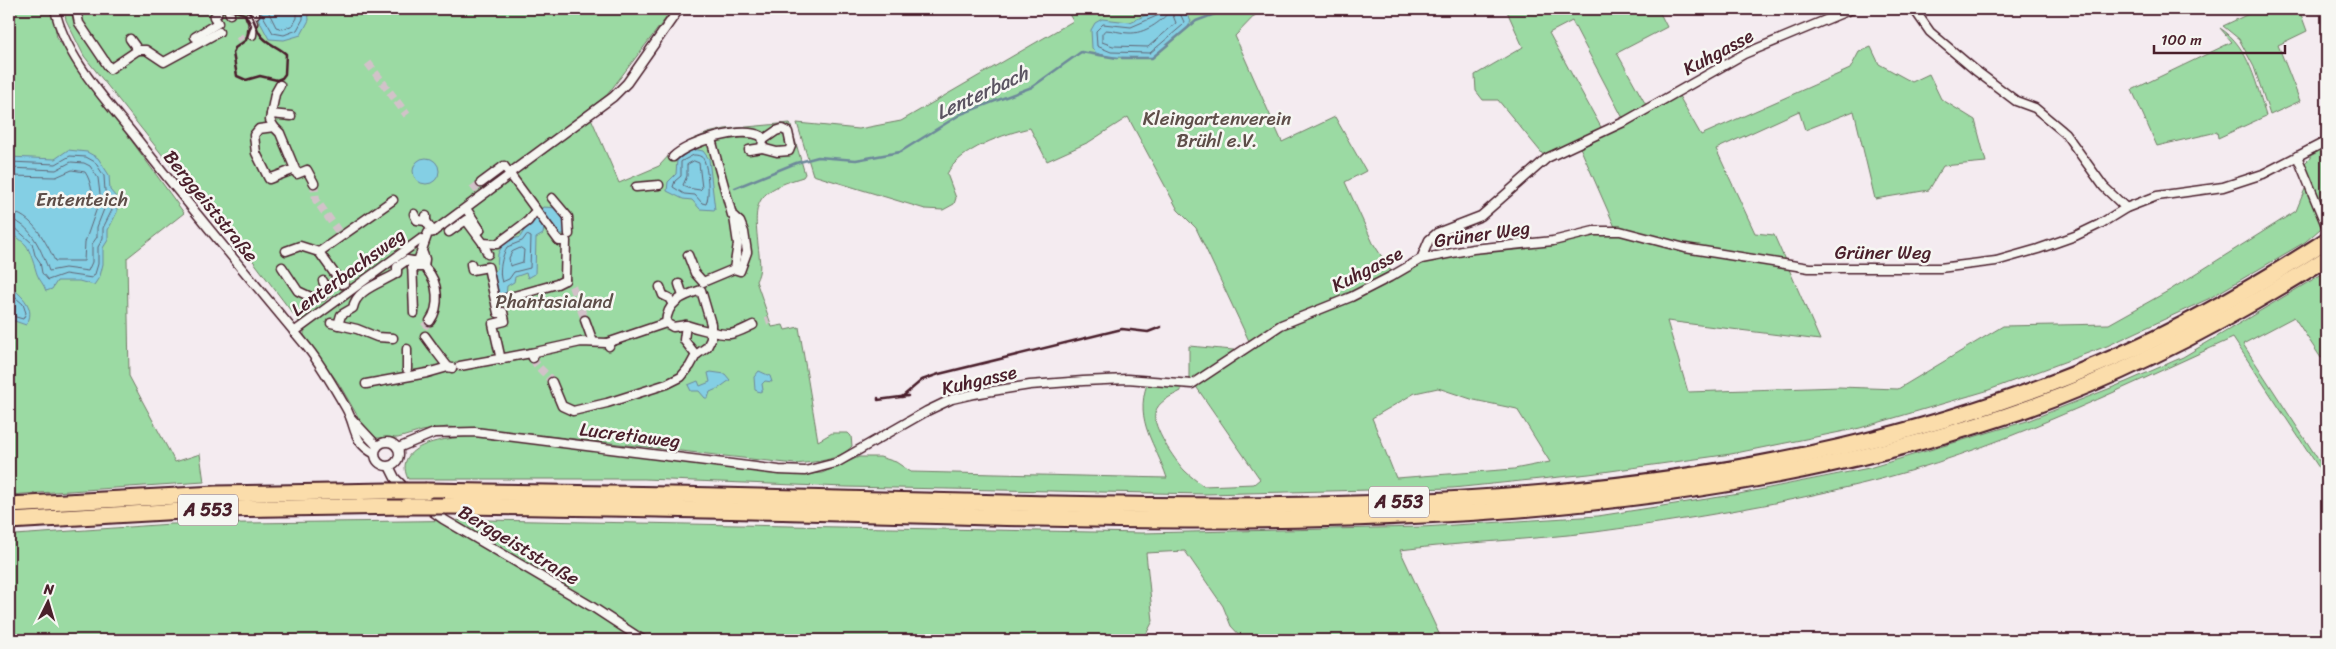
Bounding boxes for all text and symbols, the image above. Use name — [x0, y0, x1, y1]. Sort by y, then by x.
street label: Kuhgasse — [1676, 19, 1760, 85]
scale bar — [2154, 22, 2285, 54]
text: 100 m — [2161, 27, 2202, 53]
water label: Lenterbach — [930, 56, 1036, 130]
park label: Kleingartenverein Brühl e.V. — [1143, 102, 1291, 157]
street label: Berggeiststraße — [155, 142, 267, 270]
park label: Ententeich — [36, 183, 128, 216]
street label: Grüner Weg — [1432, 211, 1533, 257]
street label: Lenterbachsweg — [284, 219, 412, 325]
street label: Grüner Weg — [1835, 236, 1932, 269]
street label: Kuhgasse — [1325, 237, 1409, 301]
park label: Phantasialand — [495, 285, 615, 318]
street label: Kuhgasse — [938, 355, 1020, 405]
street label: Lucretiaweg — [578, 412, 682, 458]
road number: A 553 — [1369, 487, 1429, 518]
road number: A 553 — [178, 494, 238, 526]
street label: Berggeiststraße — [452, 496, 586, 595]
north arrow — [22, 576, 72, 626]
text: N — [42, 577, 55, 602]

